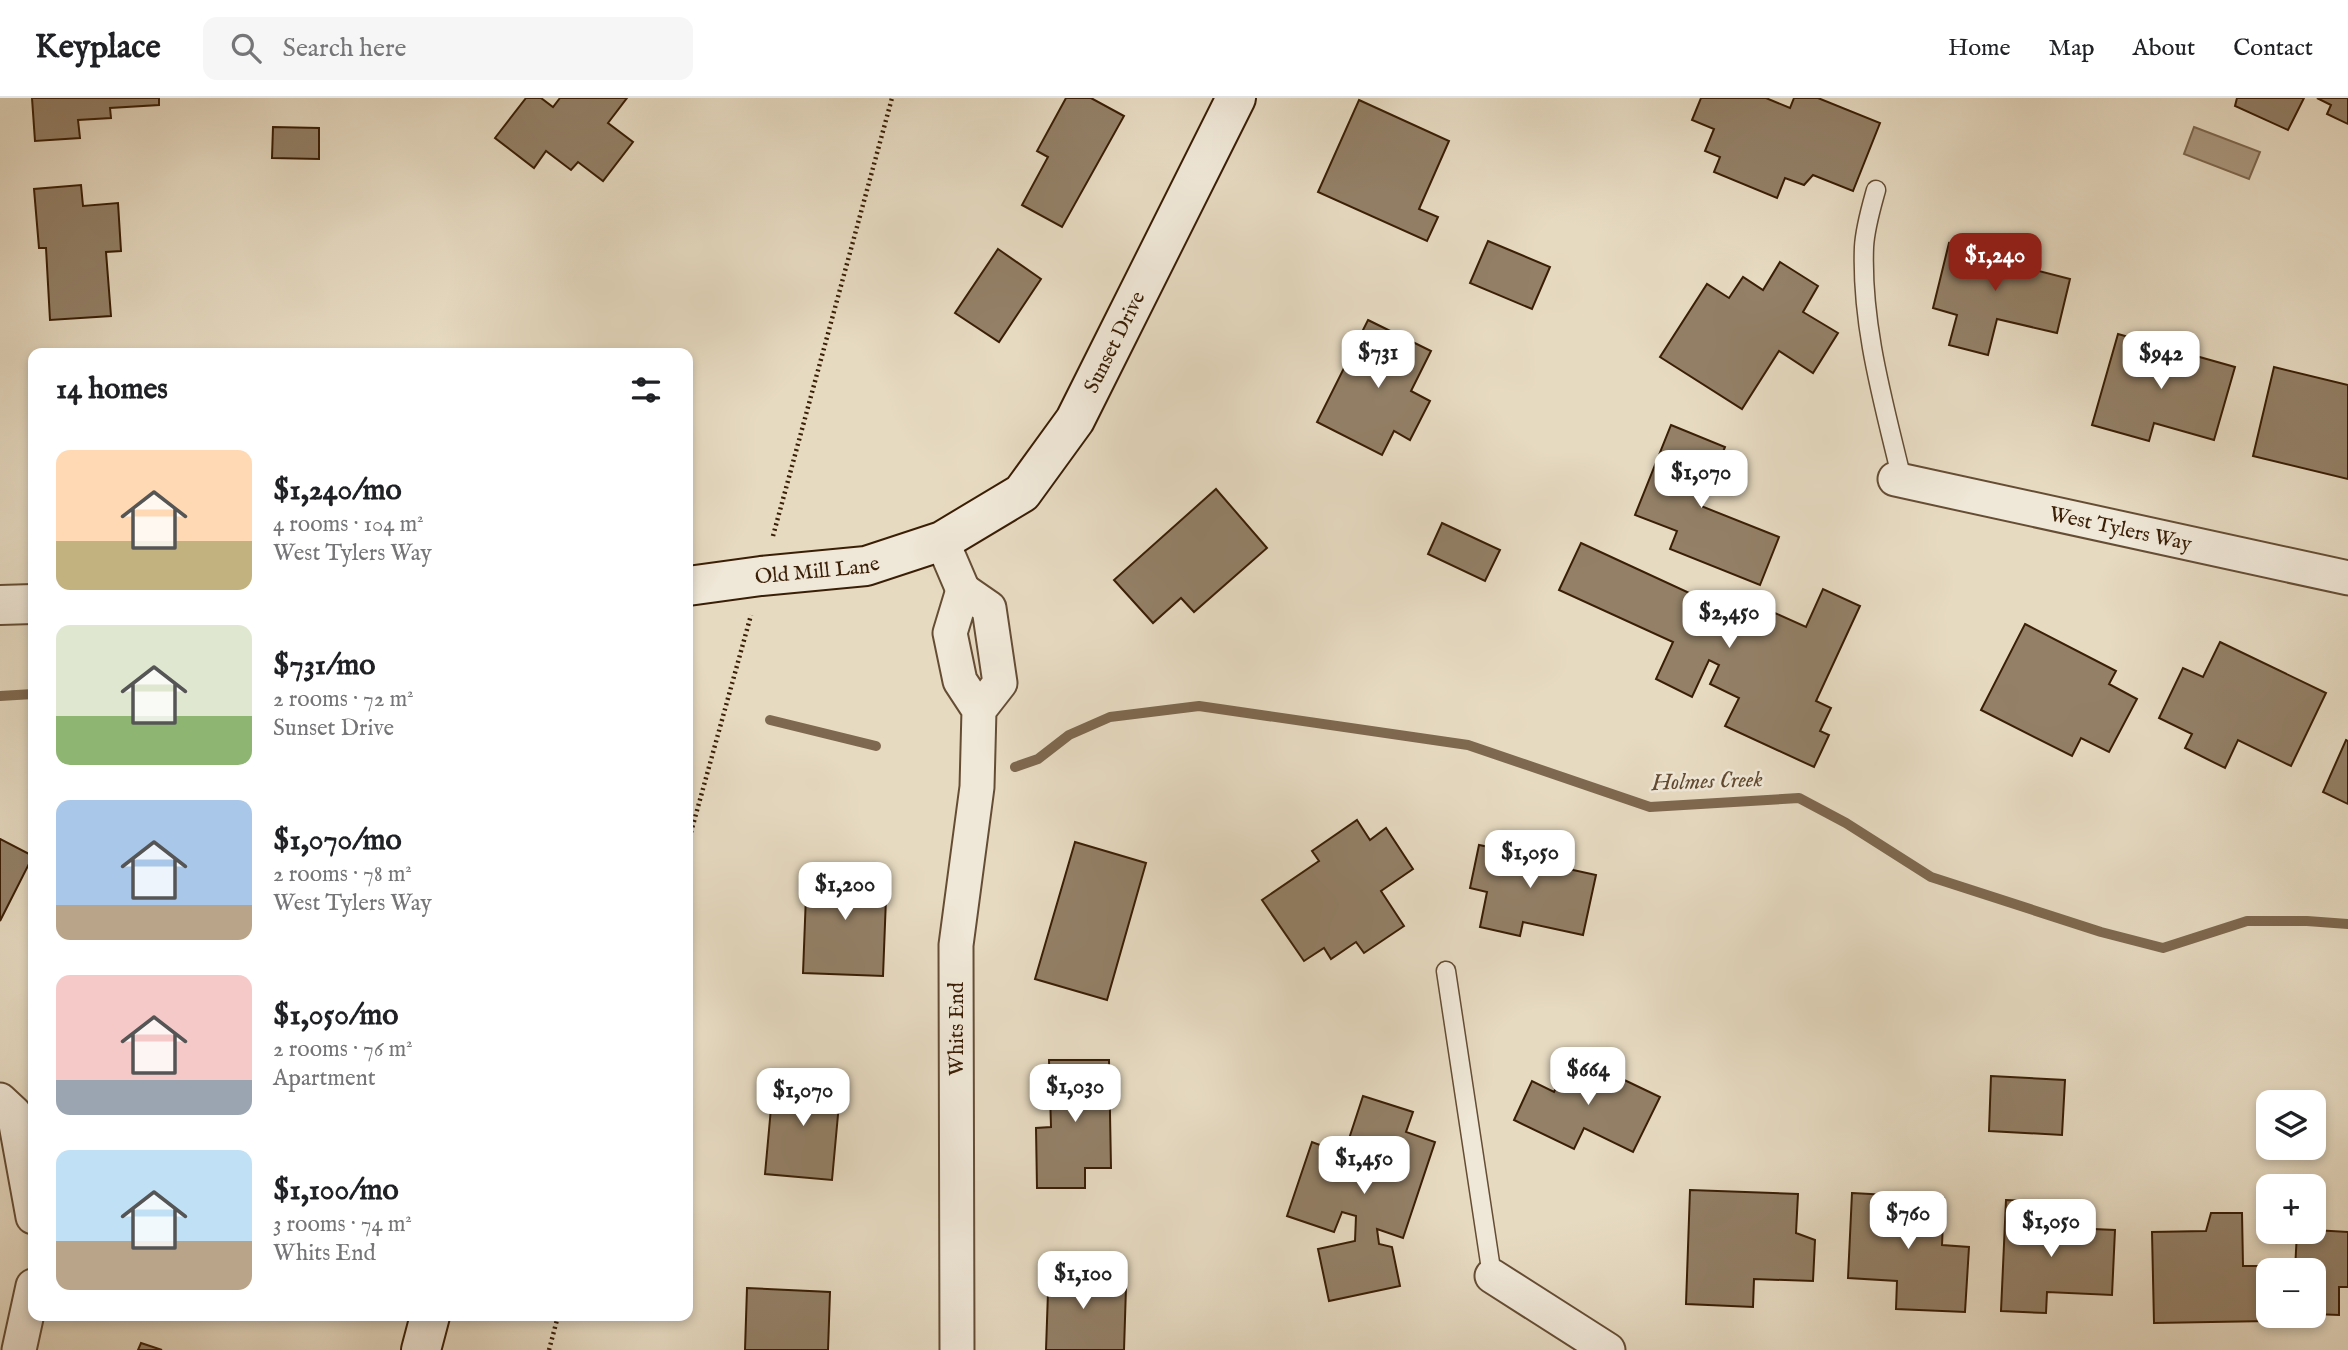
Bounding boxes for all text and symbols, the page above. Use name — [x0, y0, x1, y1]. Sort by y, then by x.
search box — [203, 17, 693, 80]
text: Keyplace — [35, 27, 161, 69]
icon: search — [227, 29, 265, 67]
text: Search here — [283, 32, 407, 65]
text: Home — [1948, 33, 2011, 64]
text: Map — [2049, 33, 2095, 64]
text: About — [2133, 33, 2195, 64]
text: Contact — [2233, 33, 2313, 64]
pin: $1,240 — [1938, 234, 2052, 293]
text: $1,240 — [1965, 241, 2025, 270]
street label: Sunset Drive — [1079, 287, 1152, 398]
pin: $731 — [1337, 330, 1419, 390]
pin: $942 — [2120, 331, 2202, 391]
text: $731 — [1358, 338, 1398, 367]
text: $942 — [2139, 339, 2183, 368]
text: 14 homes — [56, 371, 168, 409]
icon: filters — [627, 371, 665, 409]
pin: $1,070 — [1644, 450, 1758, 510]
text: $1,070 — [1671, 458, 1731, 487]
text: $1,240/mo — [273, 472, 402, 510]
icon: home — [112, 478, 196, 562]
street label: West Tylers Way — [2047, 501, 2195, 559]
text: 4 rooms · 104 m² — [273, 510, 424, 539]
text: West Tylers Way — [273, 539, 432, 568]
street label: Old Mill Lane — [754, 550, 884, 592]
pin: $2,450 — [1672, 590, 1786, 650]
text: $2,450 — [1699, 598, 1759, 627]
text: $731/mo — [273, 647, 375, 685]
icon: home — [112, 653, 196, 737]
text: 2 rooms · 72 m² — [273, 685, 414, 714]
text: Sunset Drive — [273, 714, 394, 743]
water label: Holmes Creek — [1650, 765, 1763, 798]
text: $1,070/mo — [273, 822, 402, 860]
icon: home — [112, 828, 196, 912]
pin: $1,050 — [1473, 830, 1587, 890]
text: $1,050 — [1501, 838, 1559, 867]
text: 2 rooms · 78 m² — [273, 860, 412, 889]
pin: $1,200 — [788, 862, 902, 922]
text: $1,200 — [815, 870, 875, 899]
text: West Tylers Way — [273, 889, 432, 918]
street label: Whits End — [944, 981, 971, 1076]
text: $1,050/mo — [273, 997, 398, 1035]
icon: home — [112, 1003, 196, 1087]
text: 2 rooms · 76 m² — [273, 1035, 413, 1064]
pin: $664 — [1547, 1048, 1629, 1107]
text: $664 — [1566, 1055, 1610, 1084]
text: Apartment — [273, 1064, 376, 1093]
pin: $1,030 — [1018, 1065, 1132, 1124]
pin: $1,070 — [746, 1068, 860, 1128]
text: $1,030 — [1046, 1072, 1104, 1101]
text: $1,070 — [773, 1076, 833, 1105]
map controls — [2256, 1090, 2326, 1328]
button: layers — [2256, 1090, 2326, 1160]
pin: $1,450 — [1307, 1136, 1421, 1196]
text: $1,450 — [1335, 1144, 1393, 1173]
text: $1,100/mo — [273, 1172, 399, 1210]
button: + — [2256, 1174, 2326, 1244]
icon: home — [112, 1178, 196, 1262]
pin: $760 — [1867, 1192, 1949, 1251]
text: $760 — [1886, 1199, 1930, 1228]
pin: $1,050 — [1994, 1200, 2108, 1259]
text: $1,050 — [2022, 1207, 2080, 1236]
text: 3 rooms · 74 m² — [273, 1210, 412, 1239]
text: Whits End — [273, 1239, 376, 1268]
pin: $1,100 — [1026, 1252, 1140, 1311]
button: − — [2256, 1258, 2326, 1328]
text: $1,100 — [1054, 1259, 1112, 1288]

